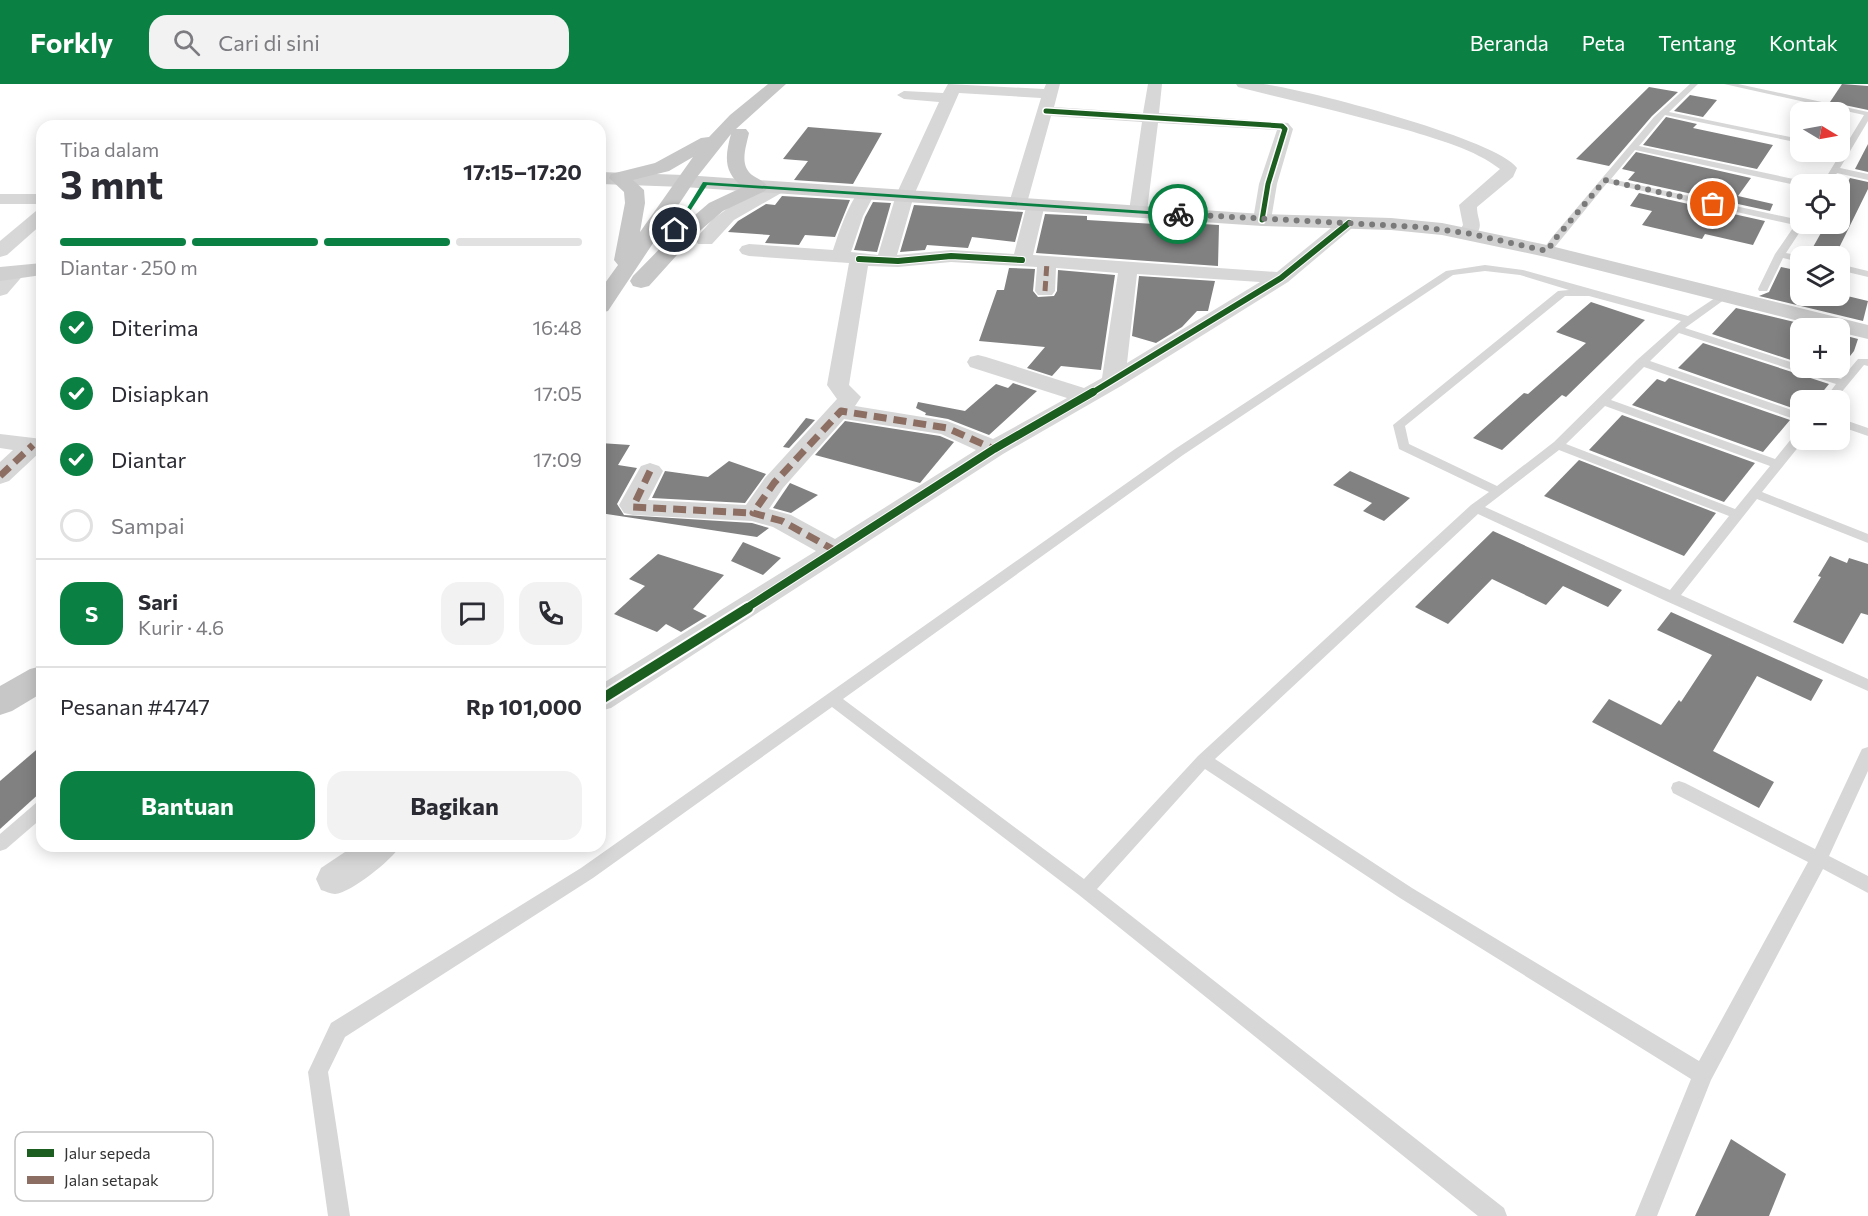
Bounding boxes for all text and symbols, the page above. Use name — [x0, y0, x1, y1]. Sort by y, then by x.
search box — [149, 15, 569, 69]
text: Forkly — [30, 25, 113, 59]
icon: search — [170, 26, 203, 59]
text: Cari di sini — [218, 29, 320, 56]
text: Beranda — [1470, 30, 1549, 55]
text: Peta — [1582, 30, 1625, 55]
text: Tentang — [1658, 30, 1736, 55]
text: Kontak — [1769, 30, 1838, 55]
north arrow — [1790, 102, 1850, 162]
map controls — [1790, 102, 1850, 450]
text: Tiba dalam — [60, 137, 159, 161]
text: 17:15–17:20 — [463, 158, 582, 185]
text: 3 mnt — [60, 159, 163, 207]
button: locate — [1790, 174, 1850, 234]
pin — [1687, 178, 1738, 229]
courier — [1148, 184, 1208, 244]
icon: bag — [1696, 187, 1729, 220]
icon: bike — [1162, 198, 1195, 231]
pin — [649, 204, 700, 255]
icon: home — [658, 213, 691, 246]
button: layers — [1790, 246, 1850, 306]
text: Diantar · 250 m — [60, 255, 198, 279]
icon: check — [60, 311, 93, 344]
text: Diterima — [111, 314, 198, 341]
text: 16:48 — [532, 315, 582, 339]
button: + — [1790, 318, 1850, 378]
icon: check — [60, 377, 93, 410]
text: Disiapkan — [111, 380, 209, 407]
text: 17:05 — [534, 381, 582, 405]
button: − — [1790, 390, 1850, 450]
icon: check — [60, 443, 93, 476]
text: Diantar — [111, 446, 186, 473]
text: 17:09 — [533, 447, 582, 471]
text: Sampai — [111, 512, 185, 539]
button: chat — [441, 582, 504, 645]
button: phone — [519, 582, 582, 645]
text: Sari — [138, 588, 178, 615]
text: S — [85, 600, 98, 627]
text: Kurir · 4.6 — [138, 615, 224, 639]
text: Pesanan #4747 — [60, 693, 210, 720]
text: Rp 101,000 — [466, 693, 582, 720]
button: Bantuan — [60, 771, 315, 840]
button: Bagikan — [327, 771, 582, 840]
legend — [15, 1132, 213, 1201]
text: Jalur sepeda — [64, 1143, 151, 1162]
text: Jalan setapak — [64, 1170, 159, 1189]

